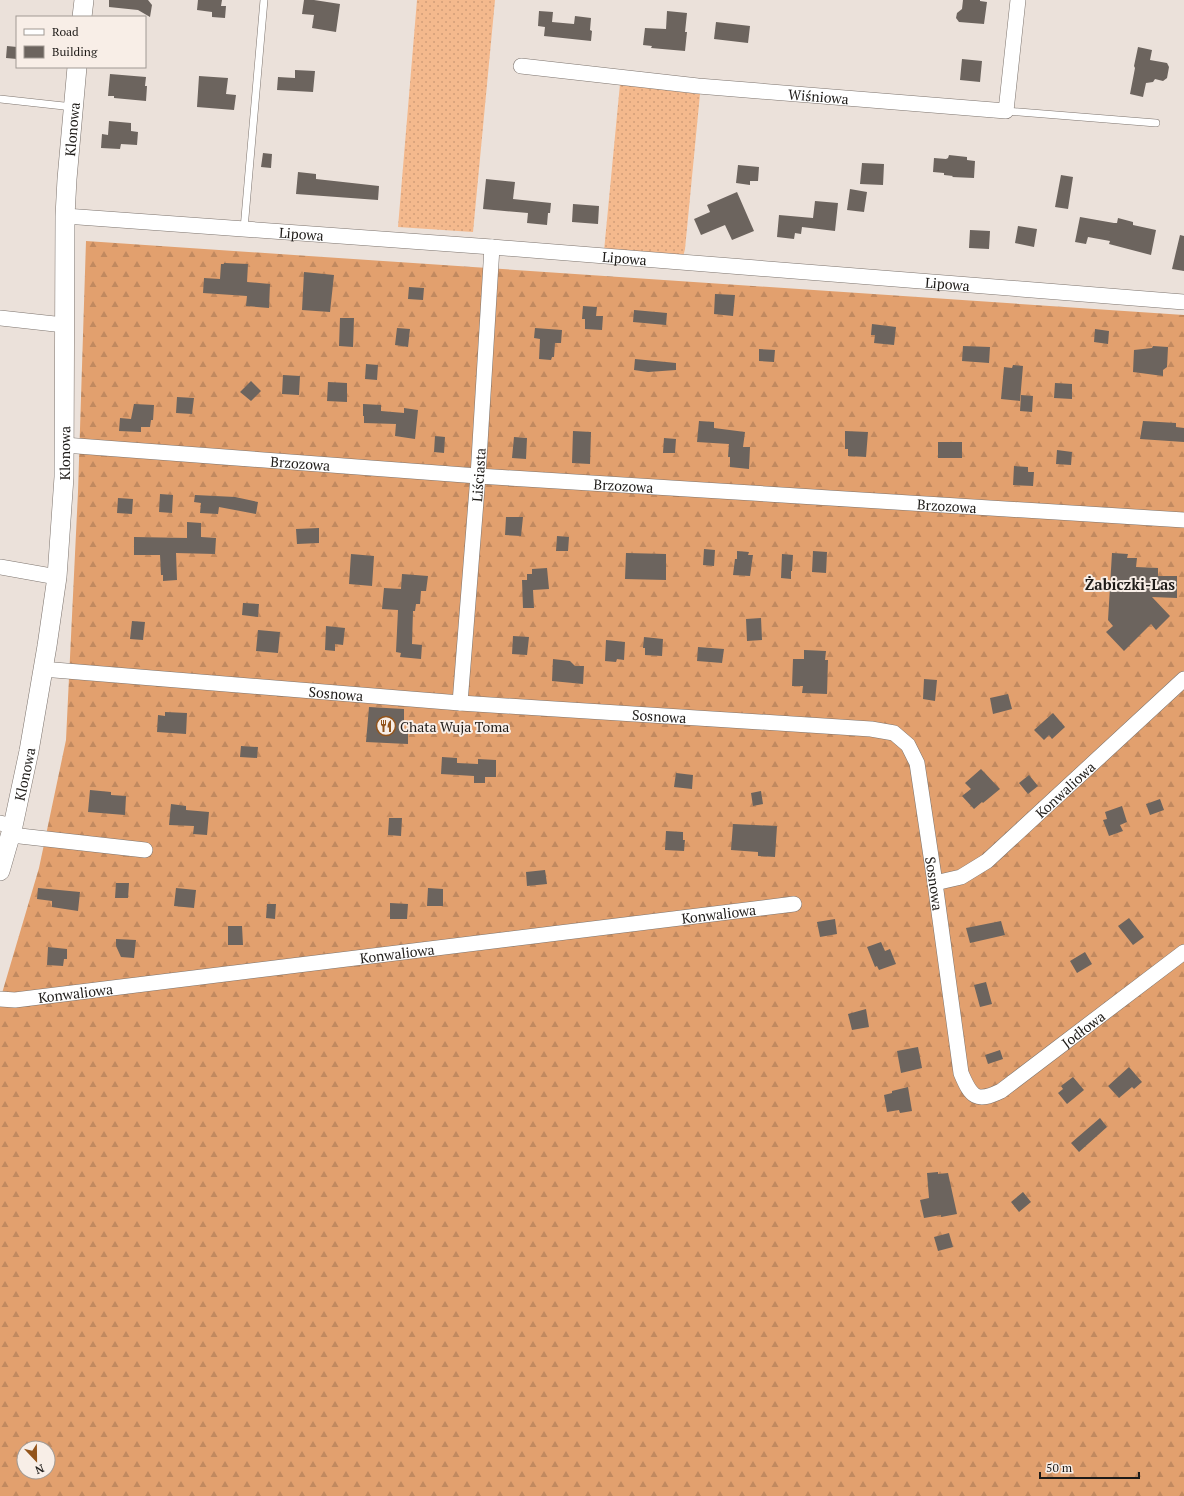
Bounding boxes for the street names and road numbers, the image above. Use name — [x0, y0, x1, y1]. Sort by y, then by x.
street label: Wiśniowa — [787, 84, 850, 108]
street label: Klonowa — [60, 101, 83, 157]
street label: Lipowa — [278, 222, 324, 244]
street label: Lipowa — [601, 246, 647, 269]
street label: Lipowa — [924, 272, 970, 294]
street label: Klonowa — [54, 426, 74, 480]
street label: Liściasta — [466, 447, 489, 502]
street label: Brzozowa — [270, 451, 331, 474]
street label: Brzozowa — [593, 474, 654, 496]
street label: Brzozowa — [917, 494, 977, 517]
street label: Sosnowa — [308, 681, 364, 705]
street label: Sosnowa — [631, 704, 687, 727]
street label: Klonowa — [9, 746, 39, 802]
street label: Konwaliowa — [1031, 757, 1099, 822]
street label: Sosnowa — [922, 855, 948, 912]
street label: Konwaliowa — [680, 899, 757, 927]
street label: Konwaliowa — [359, 939, 435, 967]
street label: Konwaliowa — [37, 979, 114, 1007]
street label: Jodłowa — [1057, 1006, 1108, 1051]

